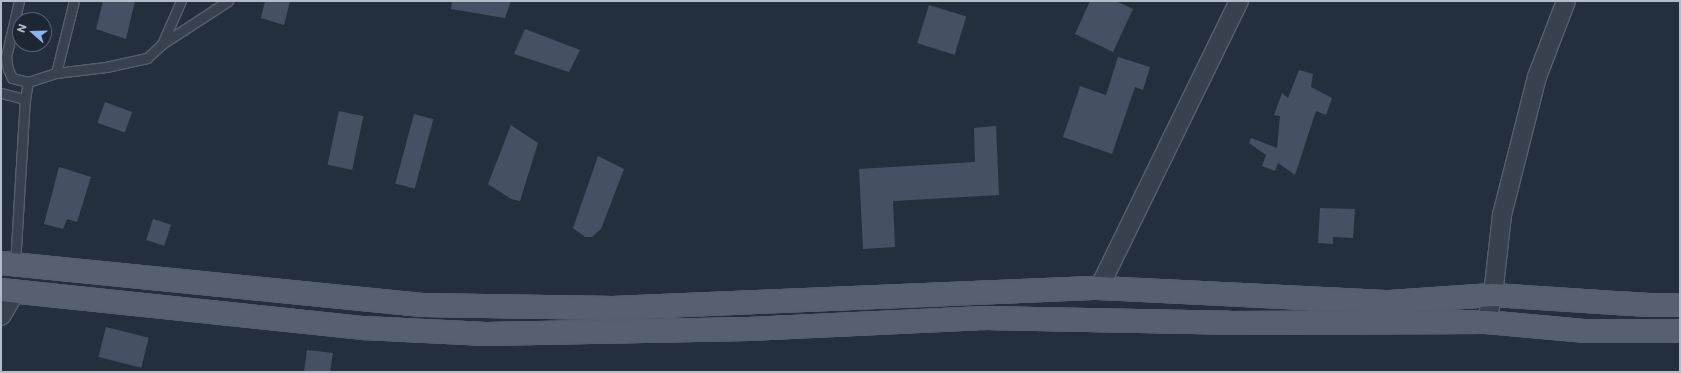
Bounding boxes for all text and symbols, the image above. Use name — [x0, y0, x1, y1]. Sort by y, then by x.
north arrow — [12, 12, 52, 52]
text: N — [14, 22, 29, 34]

